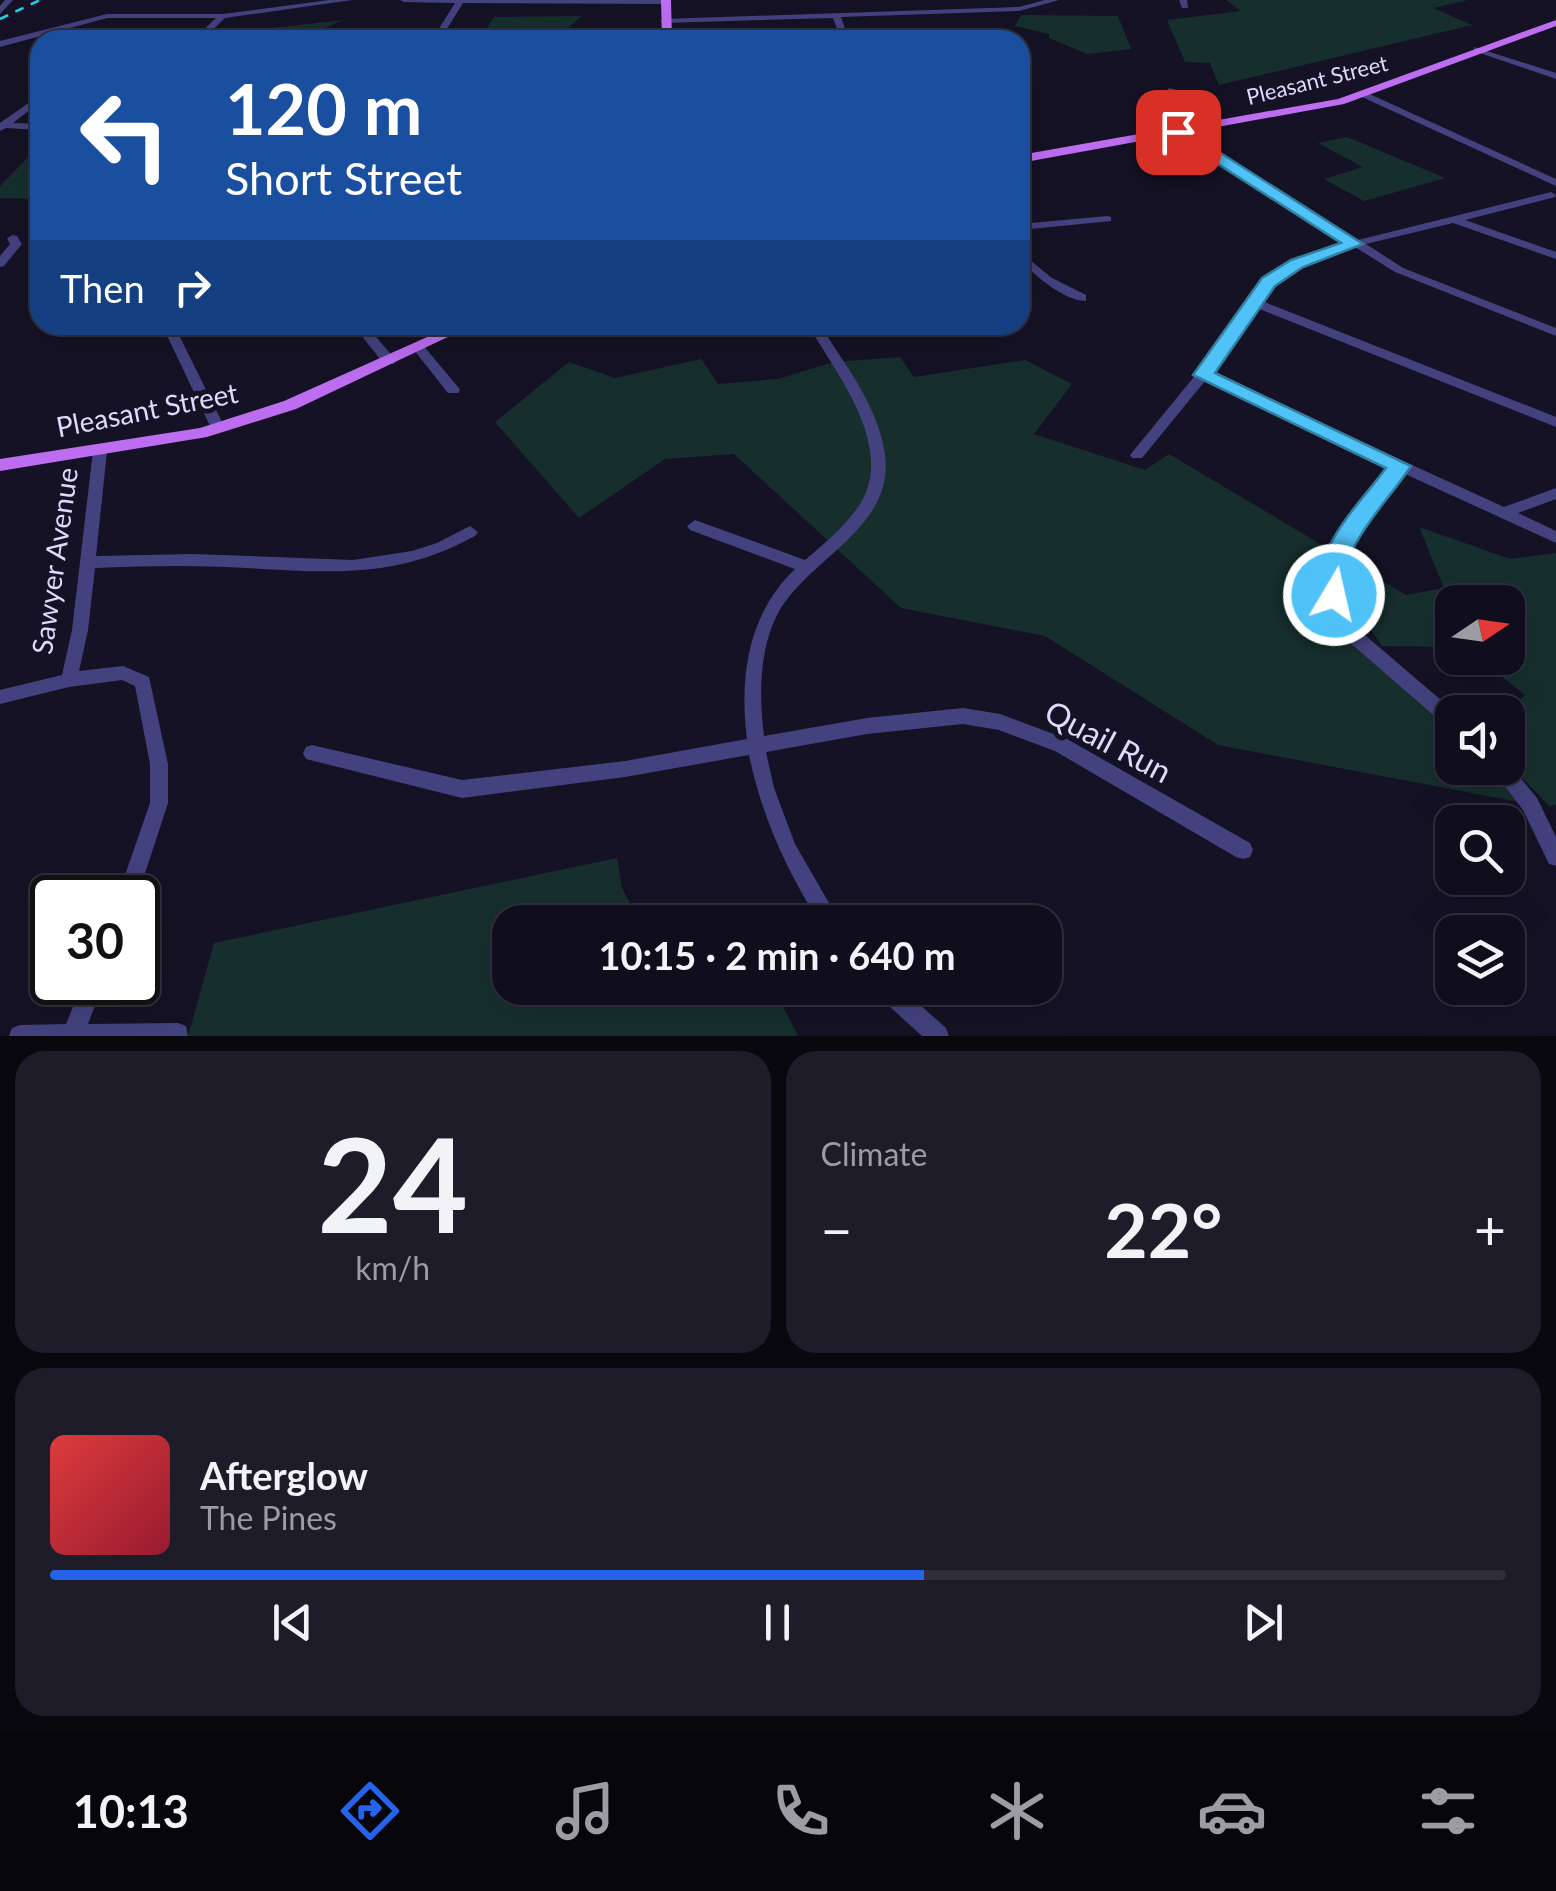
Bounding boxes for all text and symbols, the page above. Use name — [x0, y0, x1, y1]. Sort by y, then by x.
street label: Pleasant Street — [1243, 49, 1391, 110]
text: 120 m — [225, 66, 422, 150]
icon: left — [60, 70, 190, 200]
pin — [1136, 90, 1221, 175]
icon: arrive — [1151, 105, 1206, 160]
text: Short Street — [225, 151, 462, 205]
icon: right — [165, 260, 220, 315]
text: Then — [60, 265, 145, 311]
street label: Pleasant Street — [53, 375, 241, 443]
street label: Sawyer Avenue — [24, 465, 84, 656]
position arrow — [1282, 543, 1386, 647]
north arrow — [1435, 585, 1525, 675]
map controls — [1435, 585, 1525, 1005]
street label: Quail Run — [1039, 691, 1179, 790]
button: sound — [1435, 695, 1525, 785]
button: search — [1435, 805, 1525, 895]
speed limit sign: 30 — [30, 875, 160, 1005]
button: layers — [1435, 915, 1525, 1005]
text: 10:15 · 2 min · 640 m — [598, 932, 956, 978]
text: 24 — [317, 1105, 468, 1261]
text: Climate — [821, 1134, 927, 1173]
text: 22° — [1104, 1184, 1222, 1274]
text: − — [821, 1196, 852, 1262]
text: + — [1474, 1196, 1506, 1262]
text: km/h — [355, 1248, 430, 1287]
text: Afterglow — [200, 1452, 368, 1498]
text: The Pines — [200, 1498, 337, 1537]
icon: previous — [265, 1595, 320, 1650]
icon: pause — [750, 1595, 805, 1650]
icon: next — [1236, 1595, 1291, 1650]
icon: directions — [335, 1776, 405, 1846]
icon: music — [550, 1776, 620, 1846]
icon: phone — [766, 1776, 836, 1846]
icon: climate — [982, 1776, 1052, 1846]
icon: car — [1197, 1776, 1267, 1846]
icon: filters — [1413, 1776, 1483, 1846]
text: 10:13 — [73, 1784, 189, 1838]

